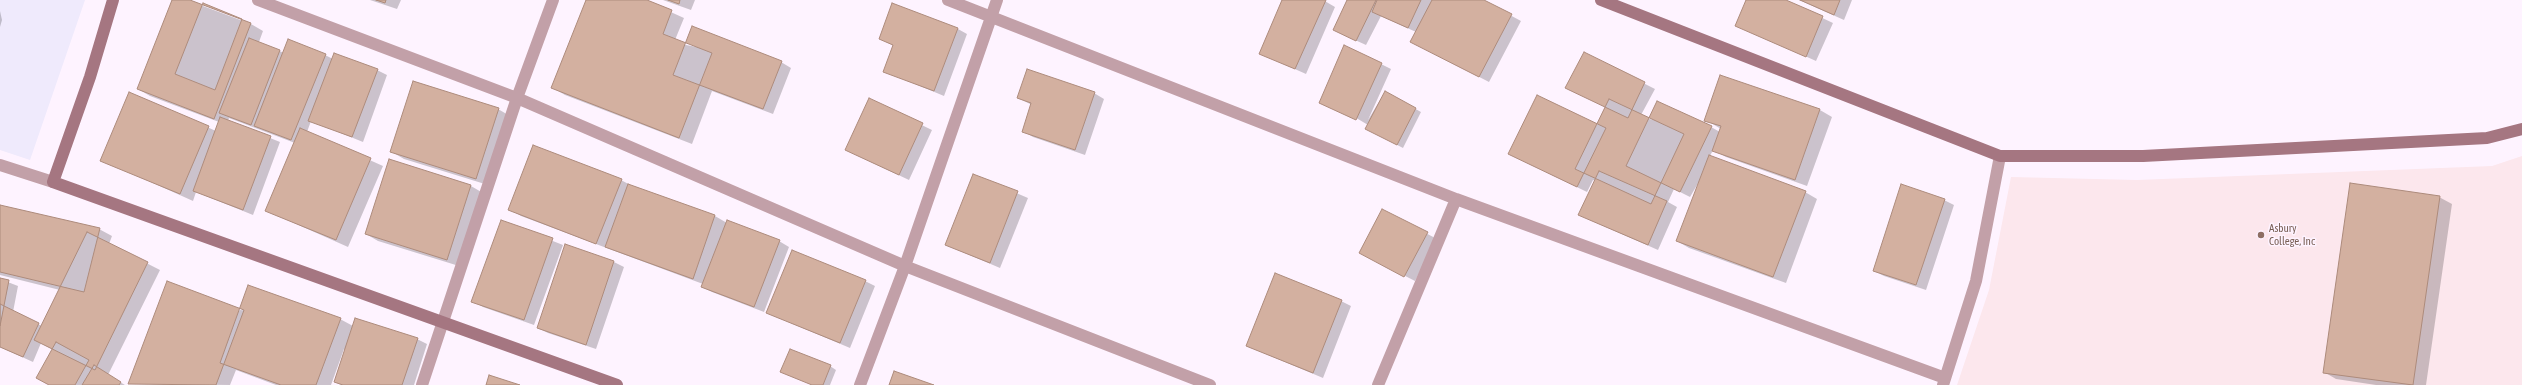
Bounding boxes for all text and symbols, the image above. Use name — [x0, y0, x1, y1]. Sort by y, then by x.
place label: Asbury College, Inc — [2269, 222, 2315, 248]
marker: Asbury College, Inc — [2256, 230, 2266, 240]

